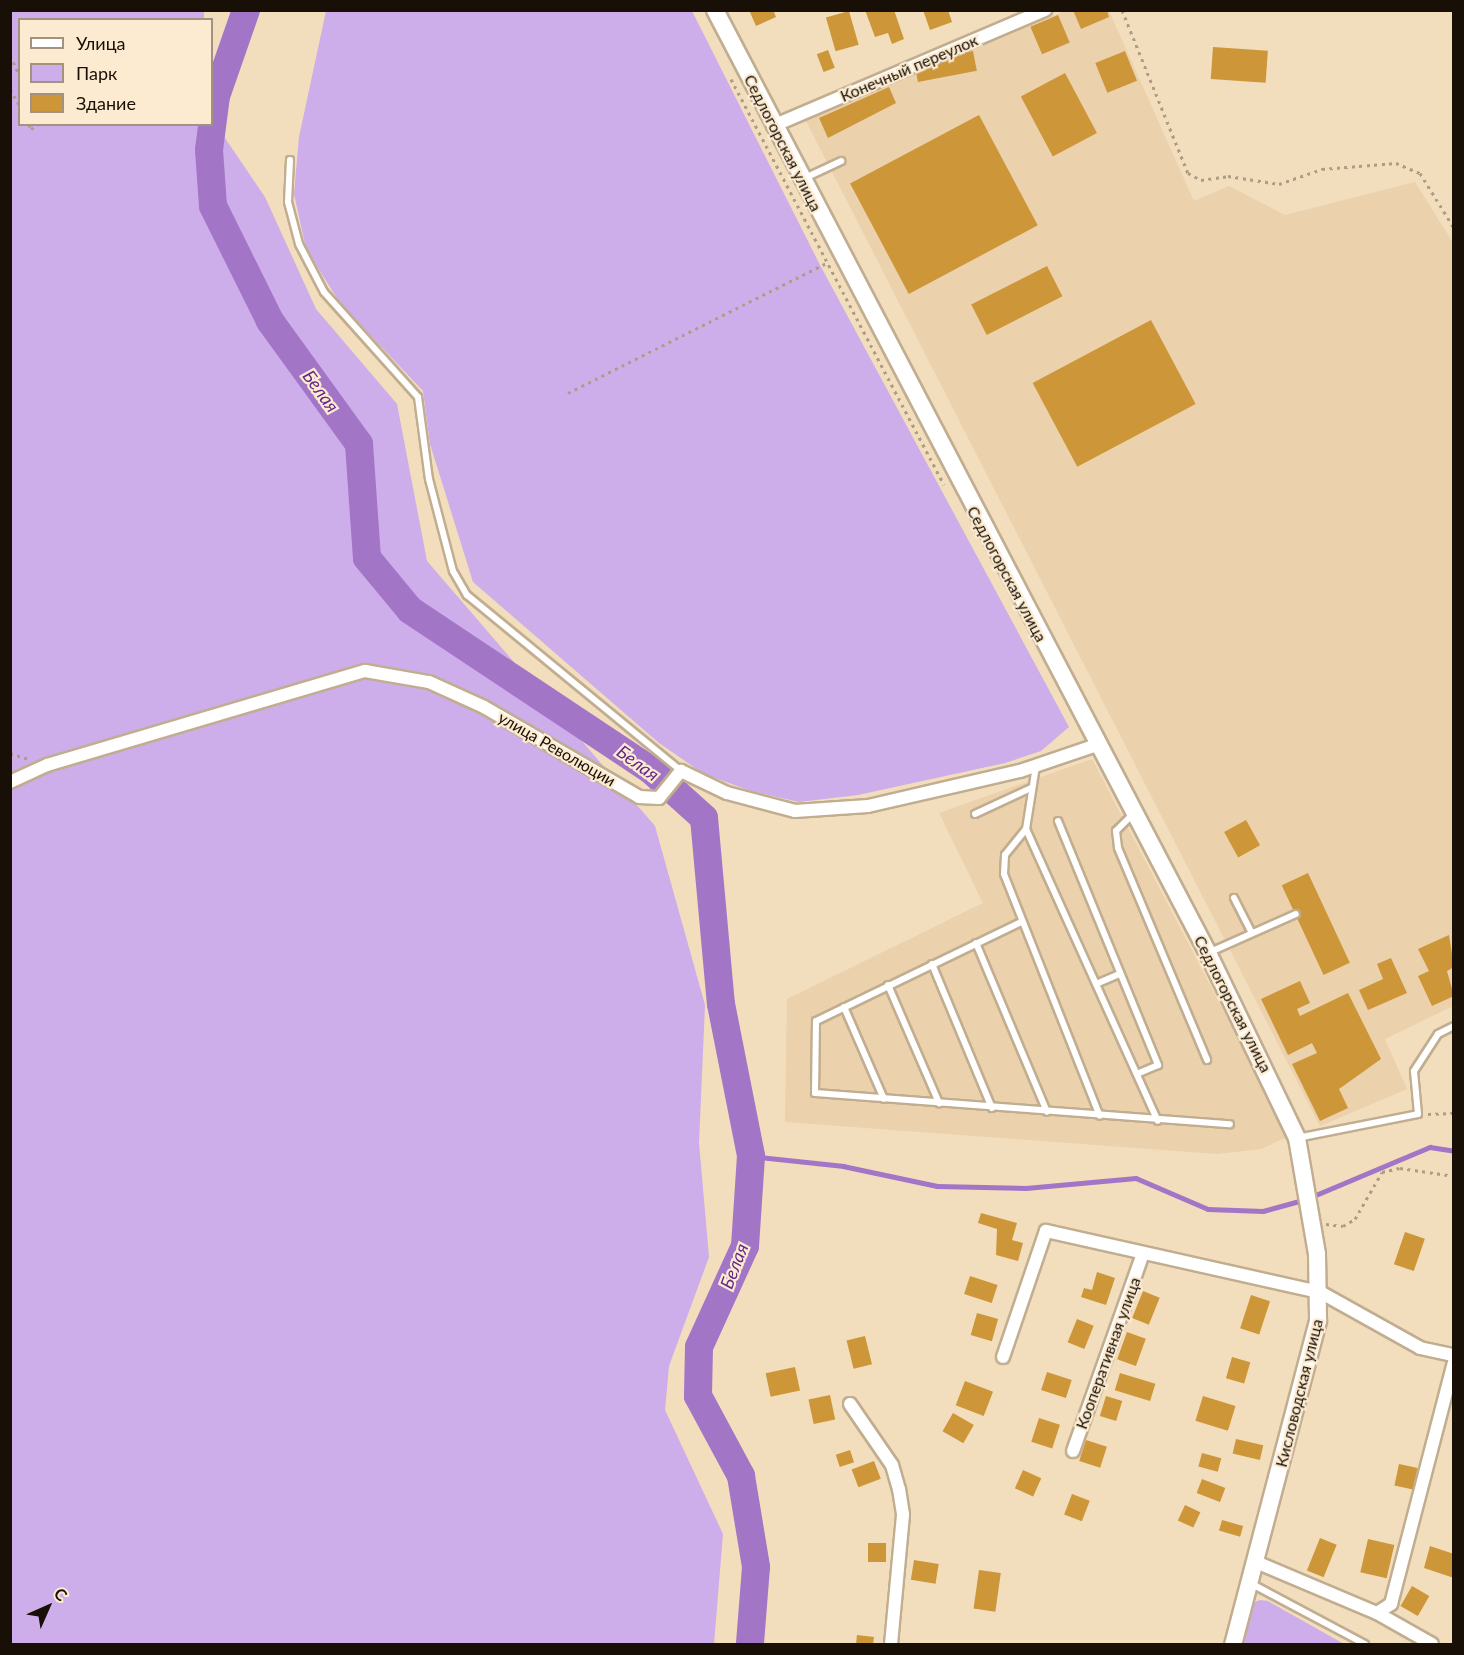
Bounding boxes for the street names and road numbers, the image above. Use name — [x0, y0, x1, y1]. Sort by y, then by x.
street label: Конечный переулок — [837, 30, 981, 106]
street label: Седлогорская улица — [740, 71, 826, 215]
street label: Седлогорская улица — [963, 503, 1051, 645]
street label: улица Революции — [495, 708, 619, 790]
street label: Седлогорская улица — [1190, 932, 1276, 1076]
street label: Кооперативная улица — [1072, 1274, 1144, 1432]
street label: Кисловодская улица — [1271, 1317, 1327, 1469]

